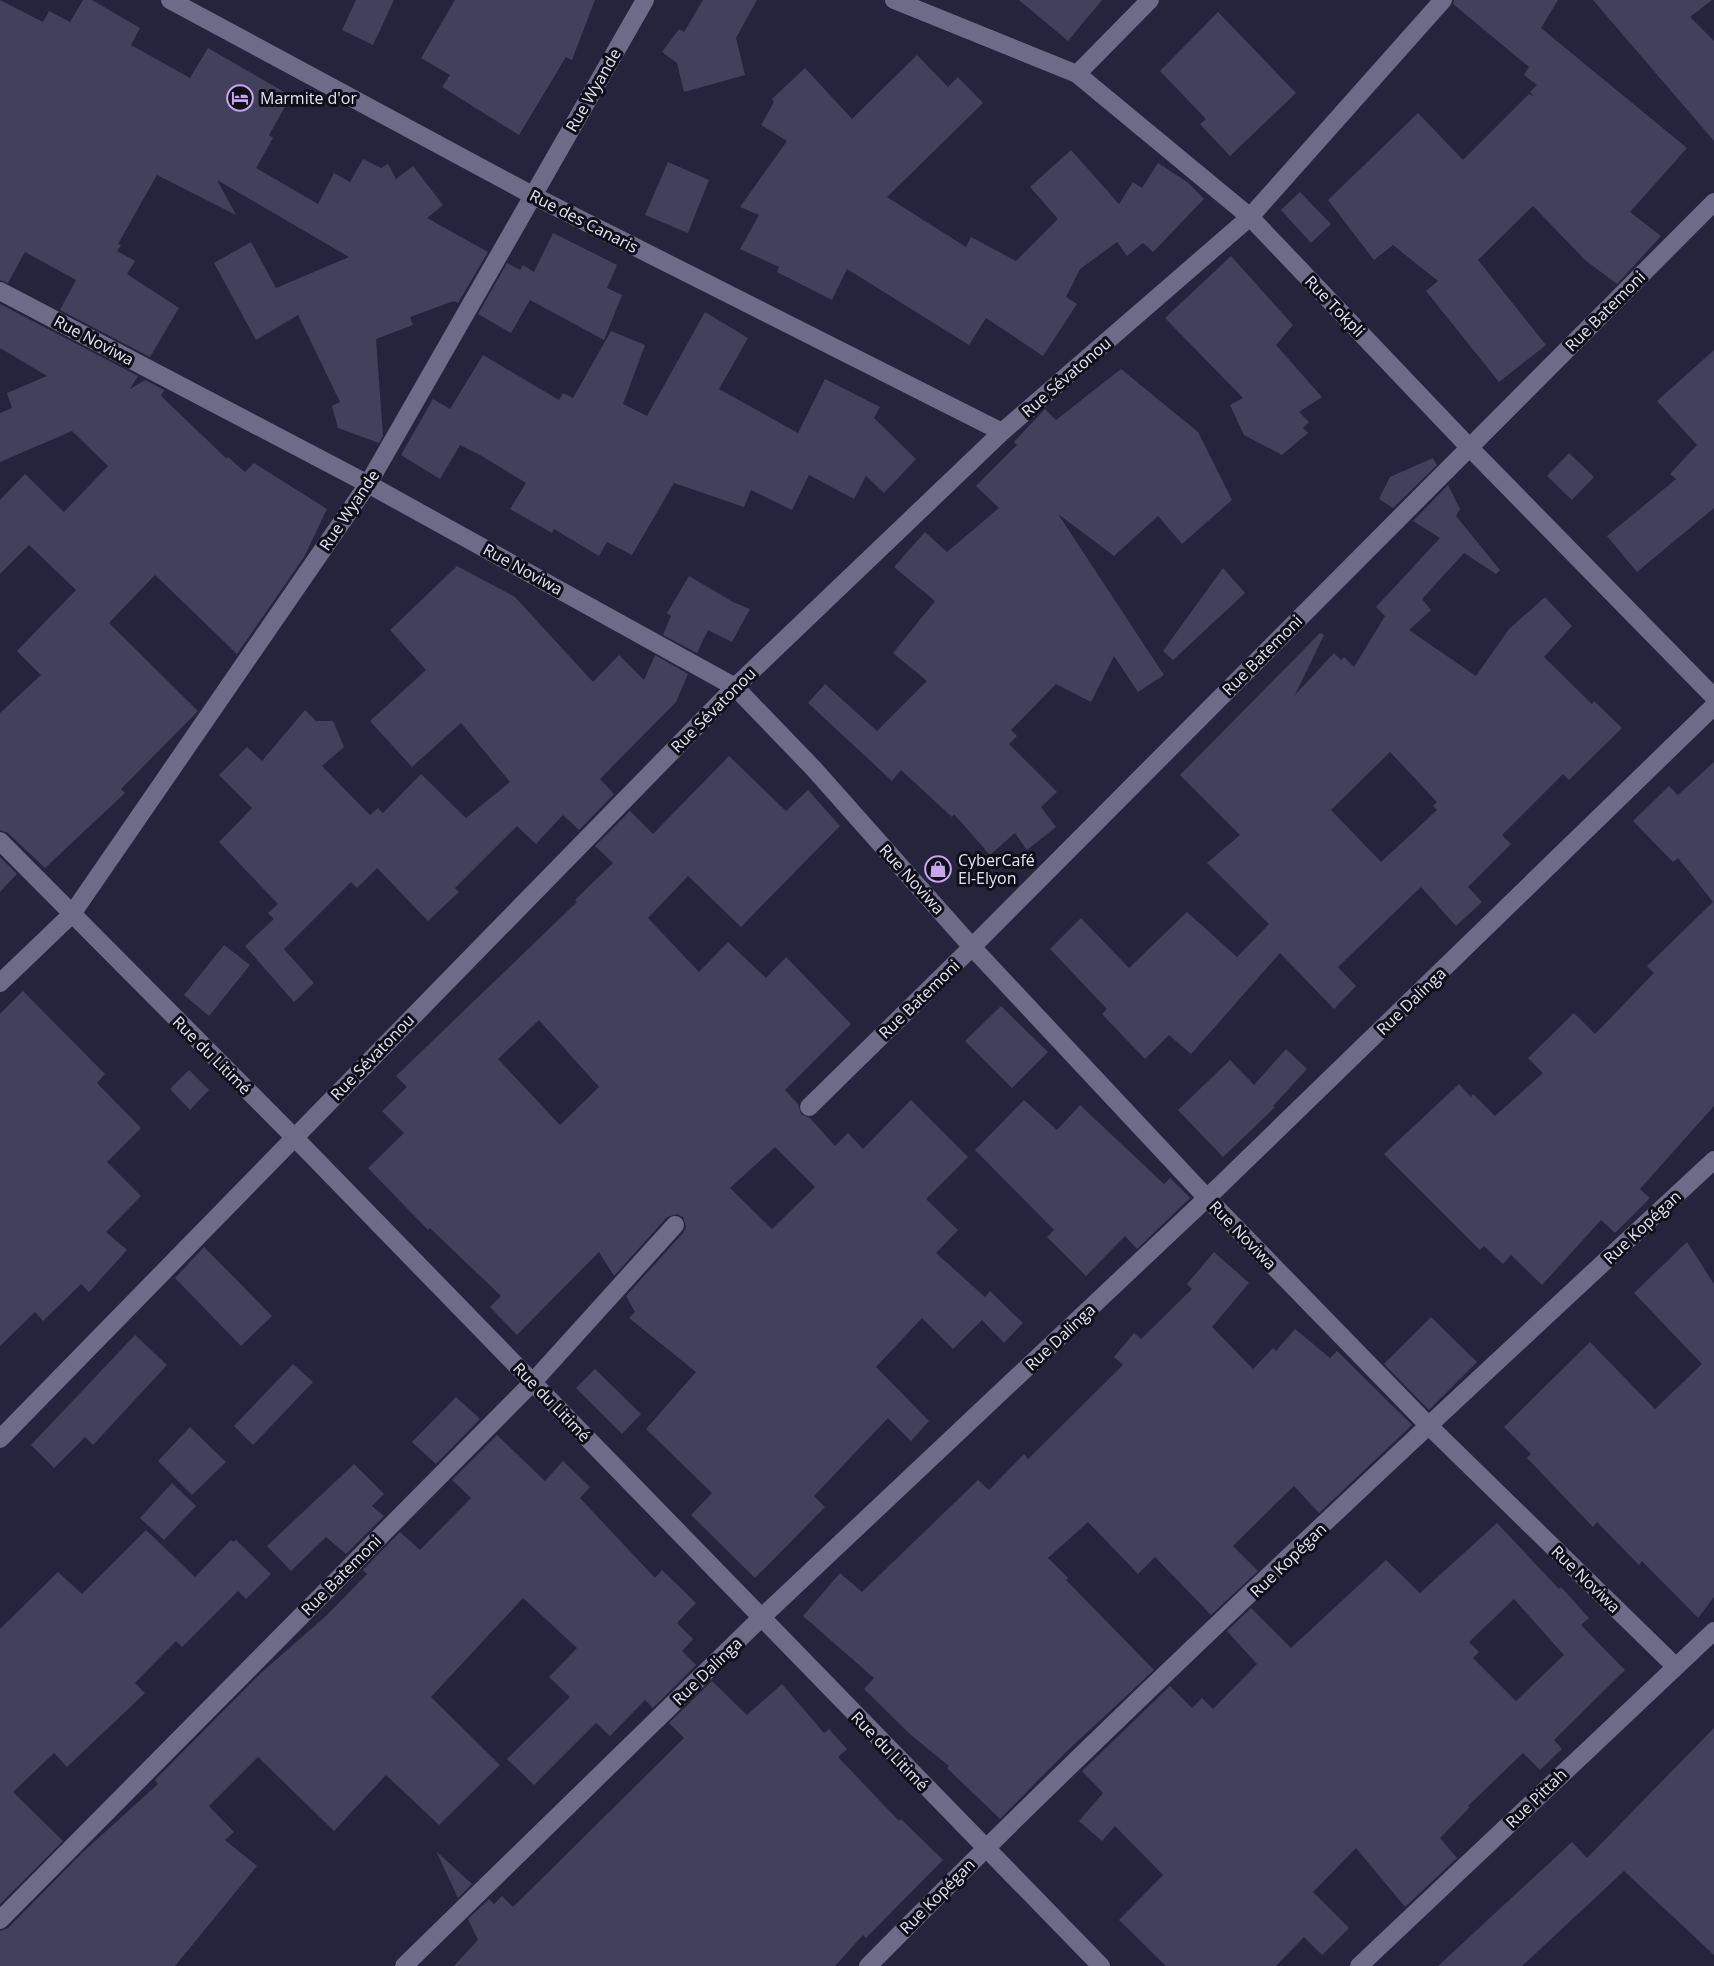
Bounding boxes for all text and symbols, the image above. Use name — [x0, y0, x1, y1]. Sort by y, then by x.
street label: Rue Wyande — [560, 44, 626, 136]
hotel icon: Marmite d'or — [225, 83, 255, 113]
place label: Marmite d'or — [260, 87, 357, 109]
street label: Rue des Canaris — [526, 184, 642, 258]
street label: Rue Batemoni — [1560, 266, 1650, 356]
street label: Rue Tokpli — [1300, 270, 1370, 342]
street label: Rue Noviwa — [50, 310, 138, 370]
street label: Rue Sévatonou — [1017, 332, 1115, 422]
street label: Rue Wyande — [314, 465, 384, 555]
street label: Rue Noviwa — [479, 538, 567, 600]
street label: Rue Batemoni — [1217, 610, 1307, 700]
street label: Rue Sévatonou — [666, 663, 760, 757]
street label: Rue Noviwa — [874, 839, 950, 919]
place label: CyberCafé El-Elyon — [958, 849, 1035, 889]
shop icon: CyberCafé El-Elyon — [923, 854, 953, 884]
street label: Rue Batemoni — [874, 955, 964, 1043]
street label: Rue Dalinga — [1371, 962, 1451, 1040]
street label: Rue Sévatonou — [325, 1009, 419, 1105]
street label: Rue du Litimé — [168, 1011, 256, 1099]
street label: Rue Kopégan — [1599, 1185, 1685, 1269]
street label: Rue Noviwa — [1205, 1196, 1281, 1274]
street label: Rue Dalinga — [1020, 1299, 1100, 1375]
street label: Rue du Litimé — [508, 1357, 596, 1447]
street label: Rue Kopégan — [1245, 1518, 1331, 1602]
street label: Rue Batemoni — [296, 1530, 386, 1620]
street label: Rue Noviwa — [1547, 1541, 1625, 1617]
street label: Rue Dalinga — [667, 1632, 747, 1710]
street label: Rue du Litimé — [846, 1706, 934, 1796]
street label: Rue Pittah — [1501, 1763, 1571, 1833]
street label: Rue Kopégan — [894, 1853, 980, 1939]

